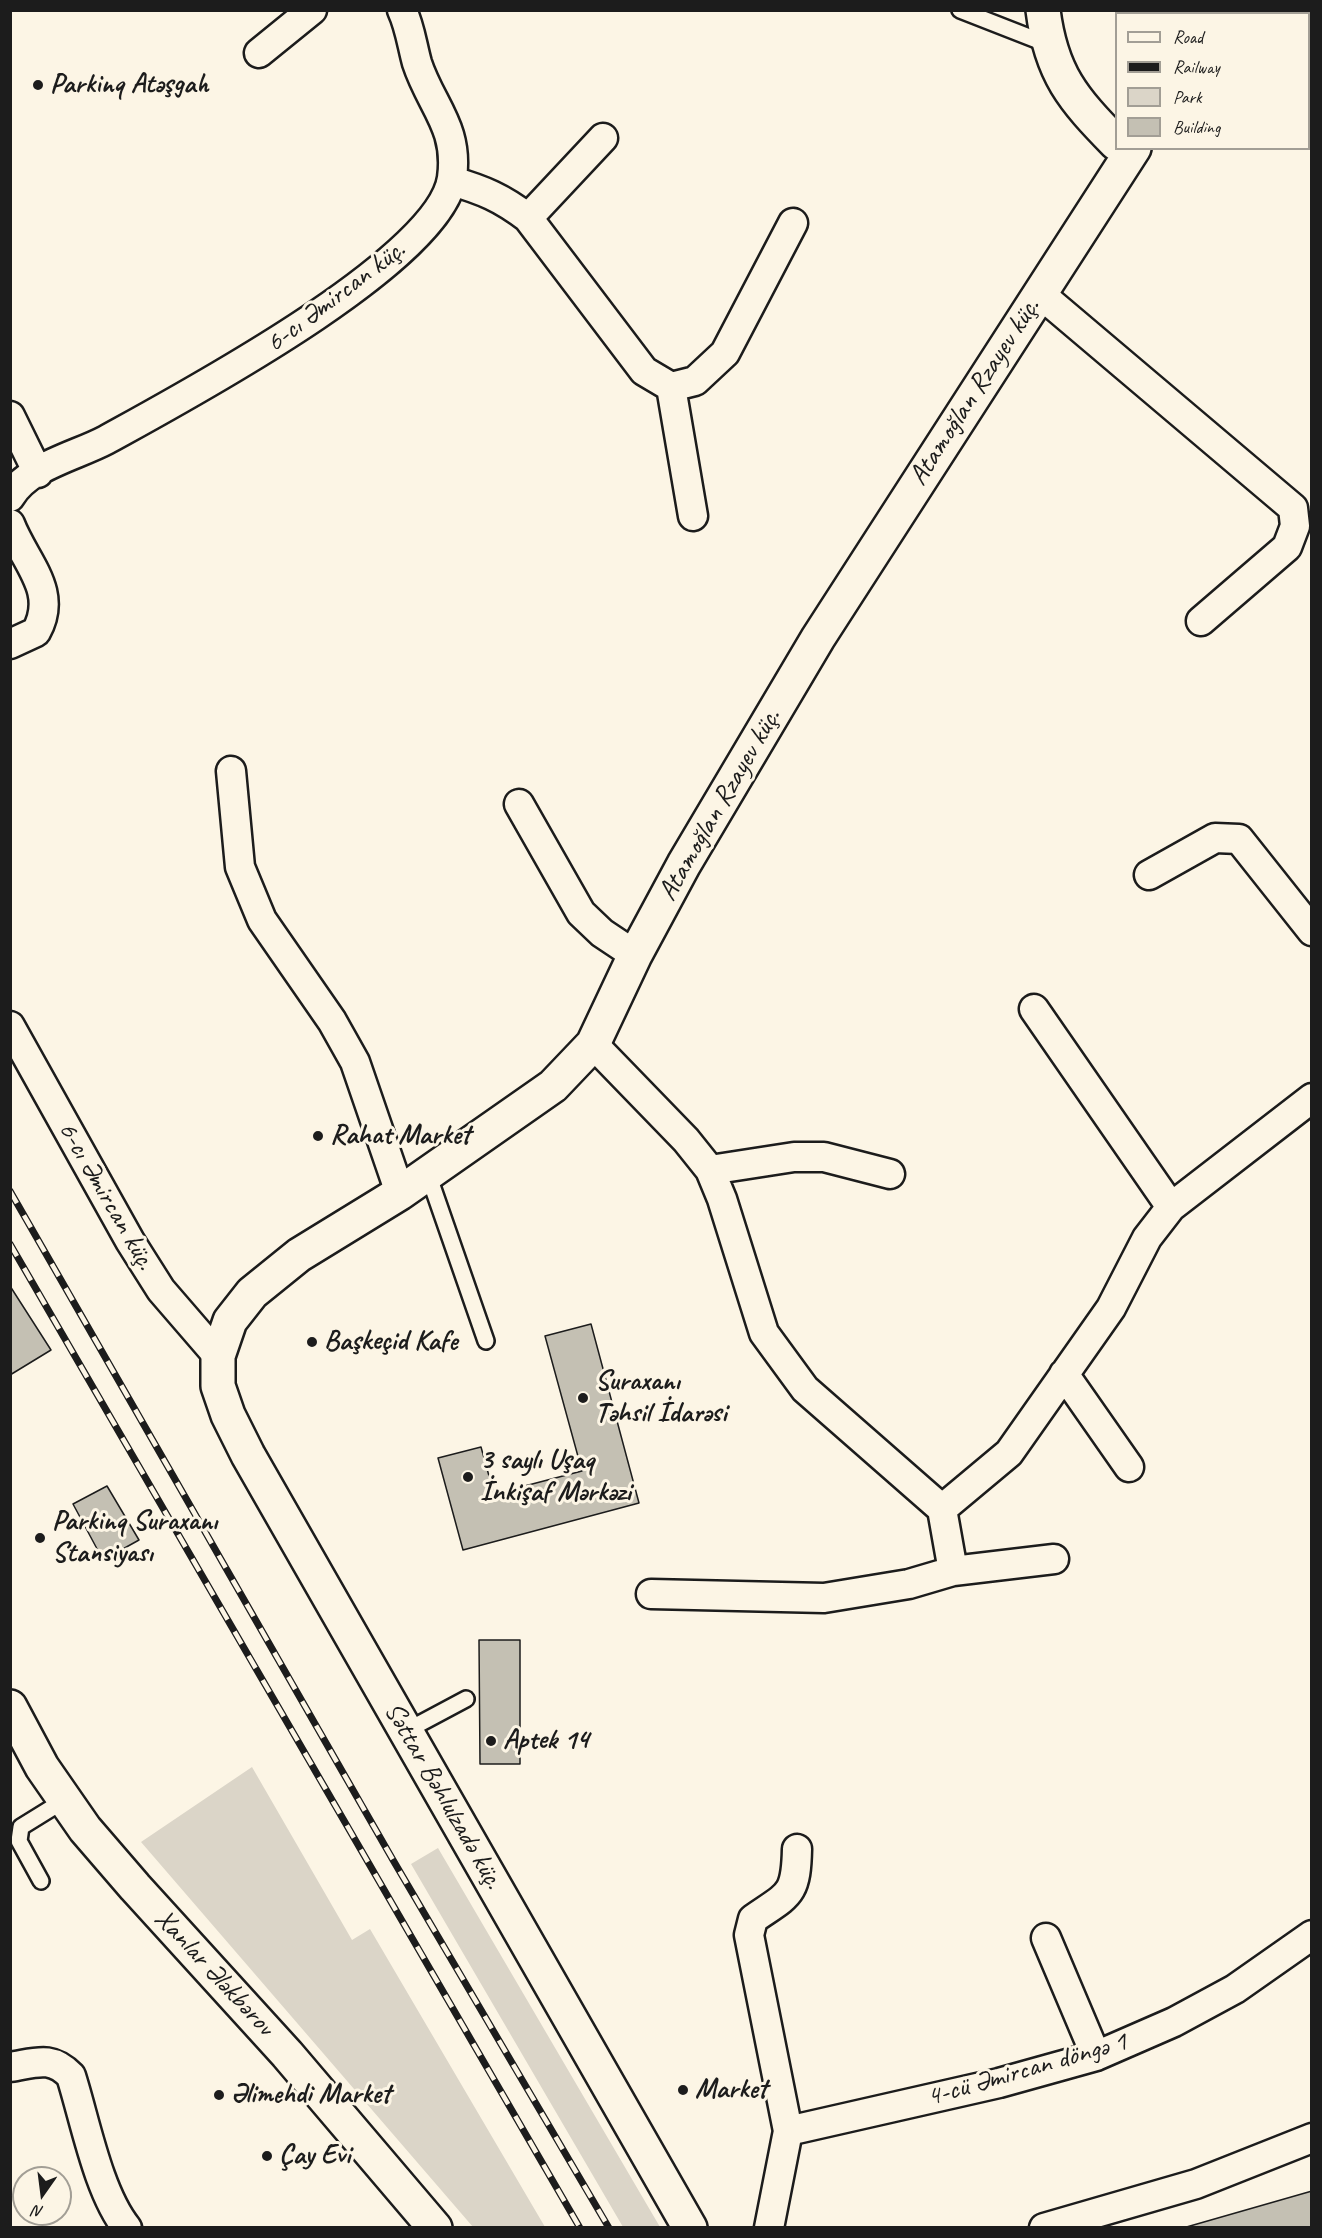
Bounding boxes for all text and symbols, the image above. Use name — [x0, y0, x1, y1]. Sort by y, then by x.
legend — [1115, 12, 1310, 150]
text: Road — [1173, 26, 1203, 48]
text: Railway — [1173, 56, 1220, 78]
place label: Parkinq Atəşgah — [50, 68, 209, 102]
marker: Parkinq Atəşgah — [31, 78, 45, 92]
text: Park — [1173, 86, 1202, 108]
text: Building — [1173, 116, 1220, 138]
street label: 6-cı Əmircan küç. — [260, 234, 412, 360]
street label: Atamoğlan Rzayev küç. — [902, 292, 1048, 492]
street label: Atamoğlan Rzayev küç. — [651, 703, 789, 907]
street label: 6-cı Əmircan küç. — [50, 1116, 162, 1276]
place label: Rahat Market — [330, 1119, 470, 1153]
marker: Rahat Market — [311, 1129, 325, 1143]
place label: Başkeçid Kafe — [324, 1325, 458, 1359]
marker: Başkeçid Kafe — [305, 1335, 319, 1349]
place label: Suraxanı Təhsil İdarəsi — [595, 1365, 727, 1431]
marker: Suraxanı Təhsil İdarəsi — [576, 1391, 590, 1405]
place label: 3 saylı Uşaq İnkişaf Mərkəzi — [480, 1444, 631, 1510]
marker: 3 saylı Uşaq İnkişaf Mərkəzi — [461, 1470, 475, 1484]
place label: Parkinq Suraxanı Stansiyası — [52, 1505, 217, 1571]
marker: Parkinq Suraxanı Stansiyası — [33, 1531, 47, 1545]
street label: Səttar Bəhlulzadə küç. — [376, 1697, 510, 1895]
place label: Aptek 14 — [503, 1724, 589, 1758]
marker: Aptek 14 — [484, 1734, 498, 1748]
street label: Xanlar Ələkbərov — [147, 1903, 281, 2043]
street label: 4-cü Əmircan döngə 1 — [923, 2025, 1131, 2115]
place label: Market — [695, 2073, 767, 2107]
place label: Əlimehdi Market — [231, 2078, 390, 2112]
marker: Market — [676, 2083, 690, 2097]
marker: Əlimehdi Market — [212, 2088, 226, 2102]
place label: Çay Evi — [279, 2139, 350, 2173]
marker: Çay Evi — [260, 2149, 274, 2163]
north arrow — [12, 2166, 72, 2226]
text: N — [31, 2201, 45, 2222]

